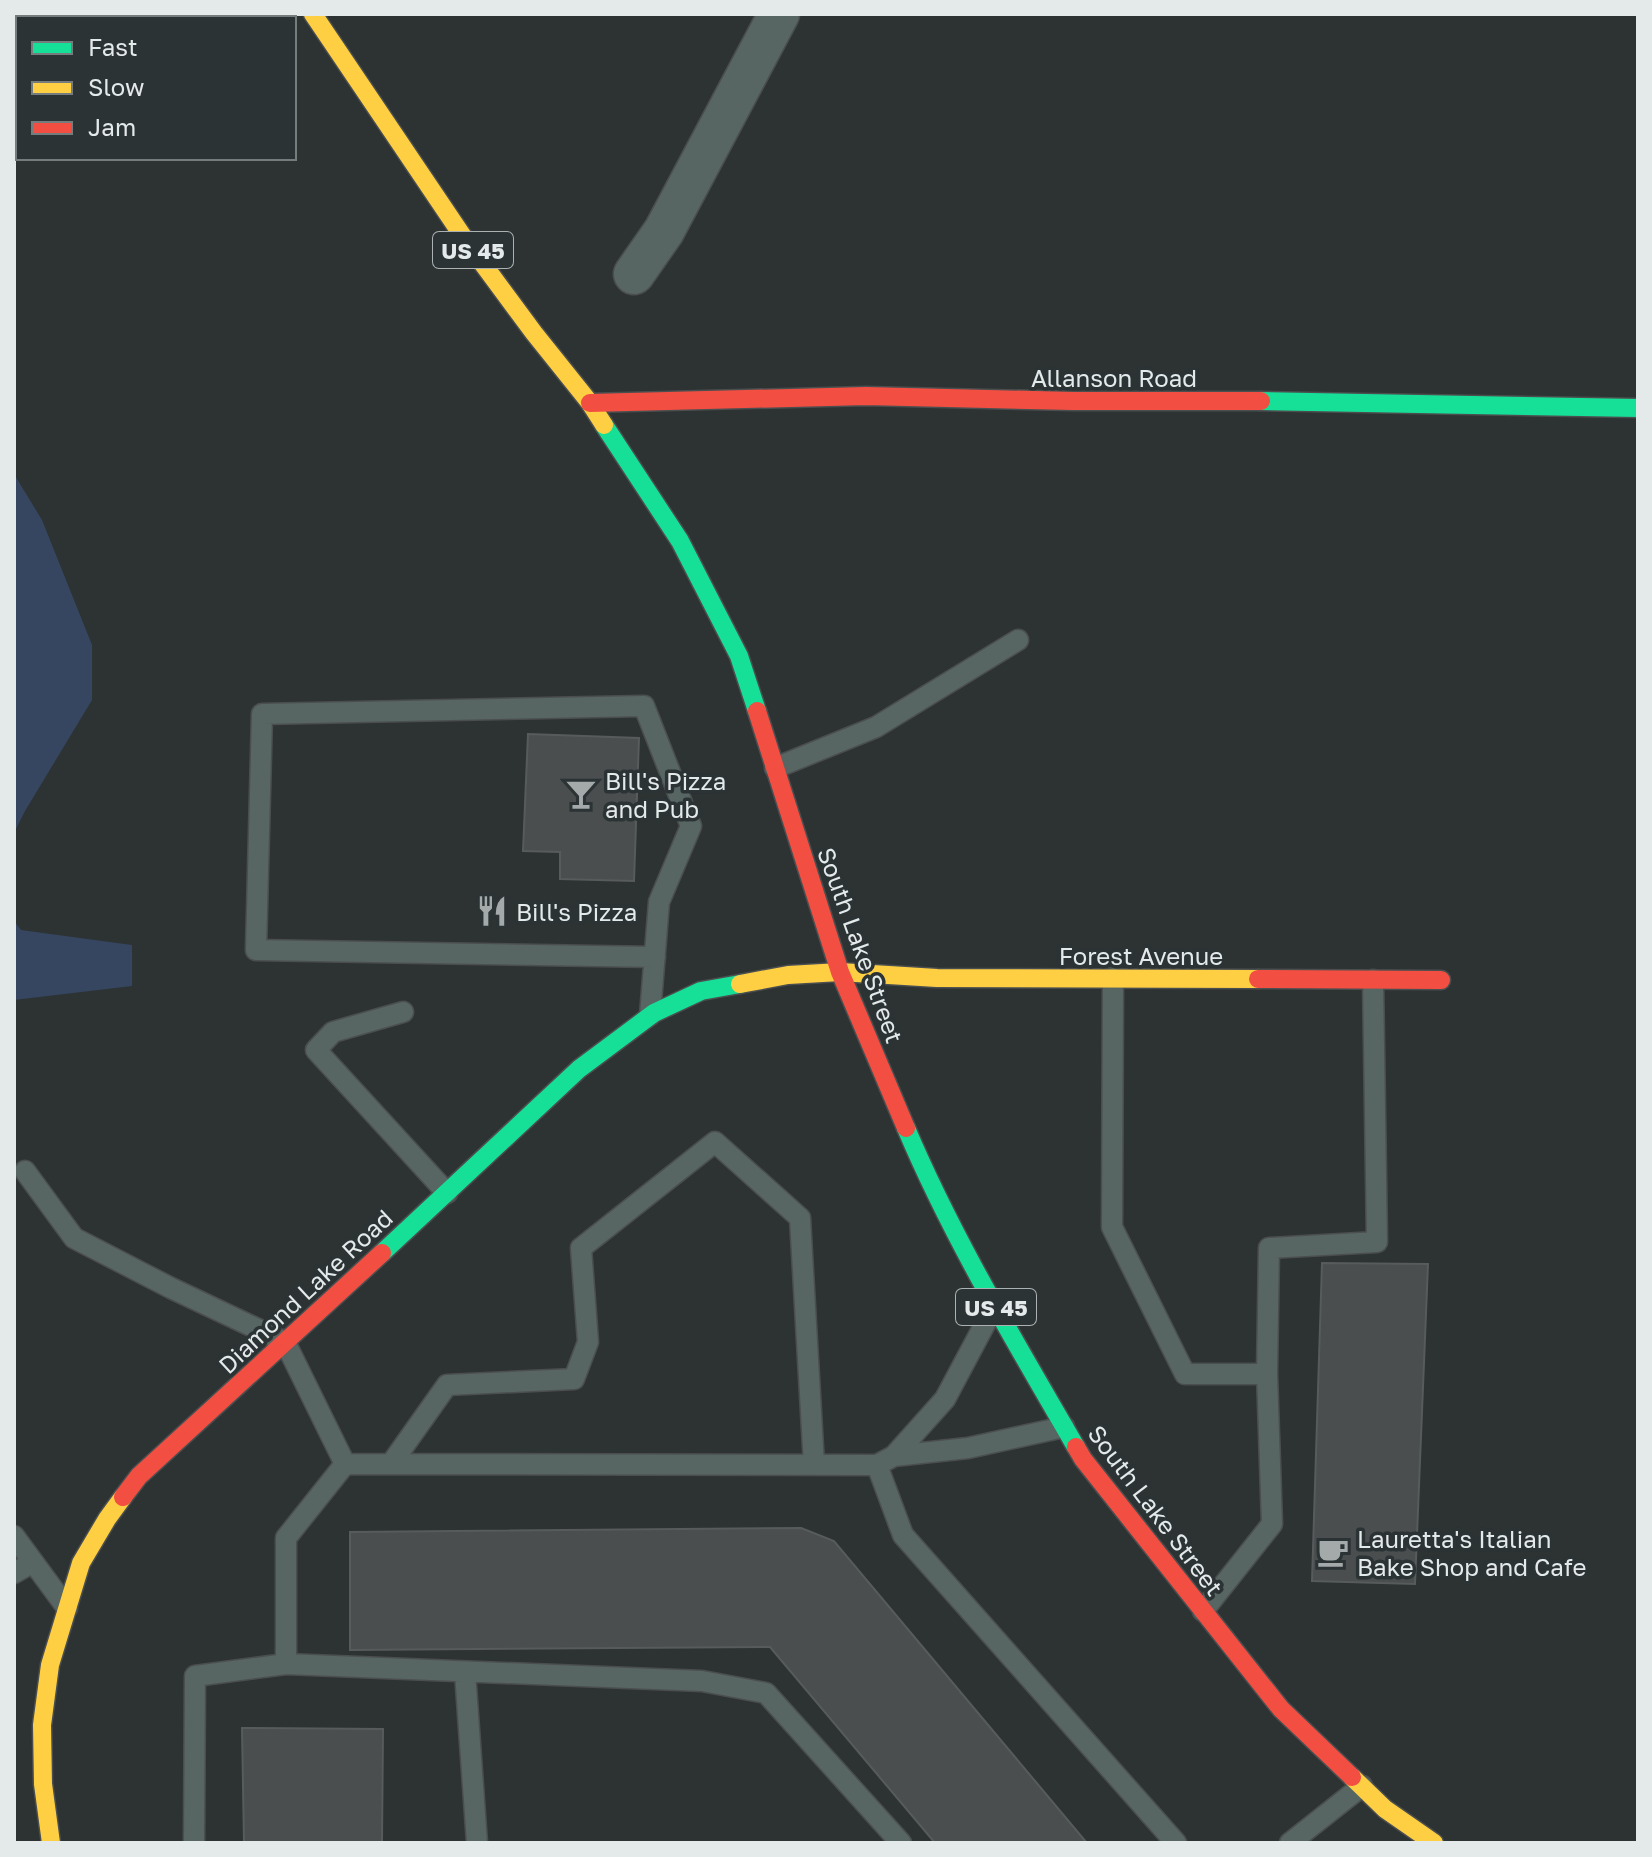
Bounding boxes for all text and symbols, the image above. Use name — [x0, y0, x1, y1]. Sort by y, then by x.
legend — [16, 16, 296, 160]
text: Fast — [88, 32, 138, 61]
text: Slow — [88, 72, 144, 101]
text: Jam — [88, 112, 136, 141]
road number: US 45 — [433, 232, 513, 268]
street label: Allanson Road — [1031, 363, 1197, 392]
place label: Bill's Pizza and Pub — [605, 766, 726, 823]
bar icon: Bill's Pizza and Pub — [564, 777, 598, 811]
street label: South Lake Street — [812, 843, 910, 1047]
restaurant icon: Bill's Pizza — [475, 894, 509, 928]
place label: Bill's Pizza — [516, 897, 637, 926]
street label: Forest Avenue — [1059, 941, 1223, 970]
street label: Diamond Lake Road — [212, 1203, 398, 1379]
road number: US 45 — [956, 1289, 1036, 1325]
street label: South Lake Street — [1082, 1419, 1230, 1601]
place label: Lauretta's Italian Bake Shop and Cafe — [1357, 1524, 1586, 1581]
cafe icon: Lauretta's Italian Bake Shop and Cafe — [1316, 1535, 1350, 1569]

